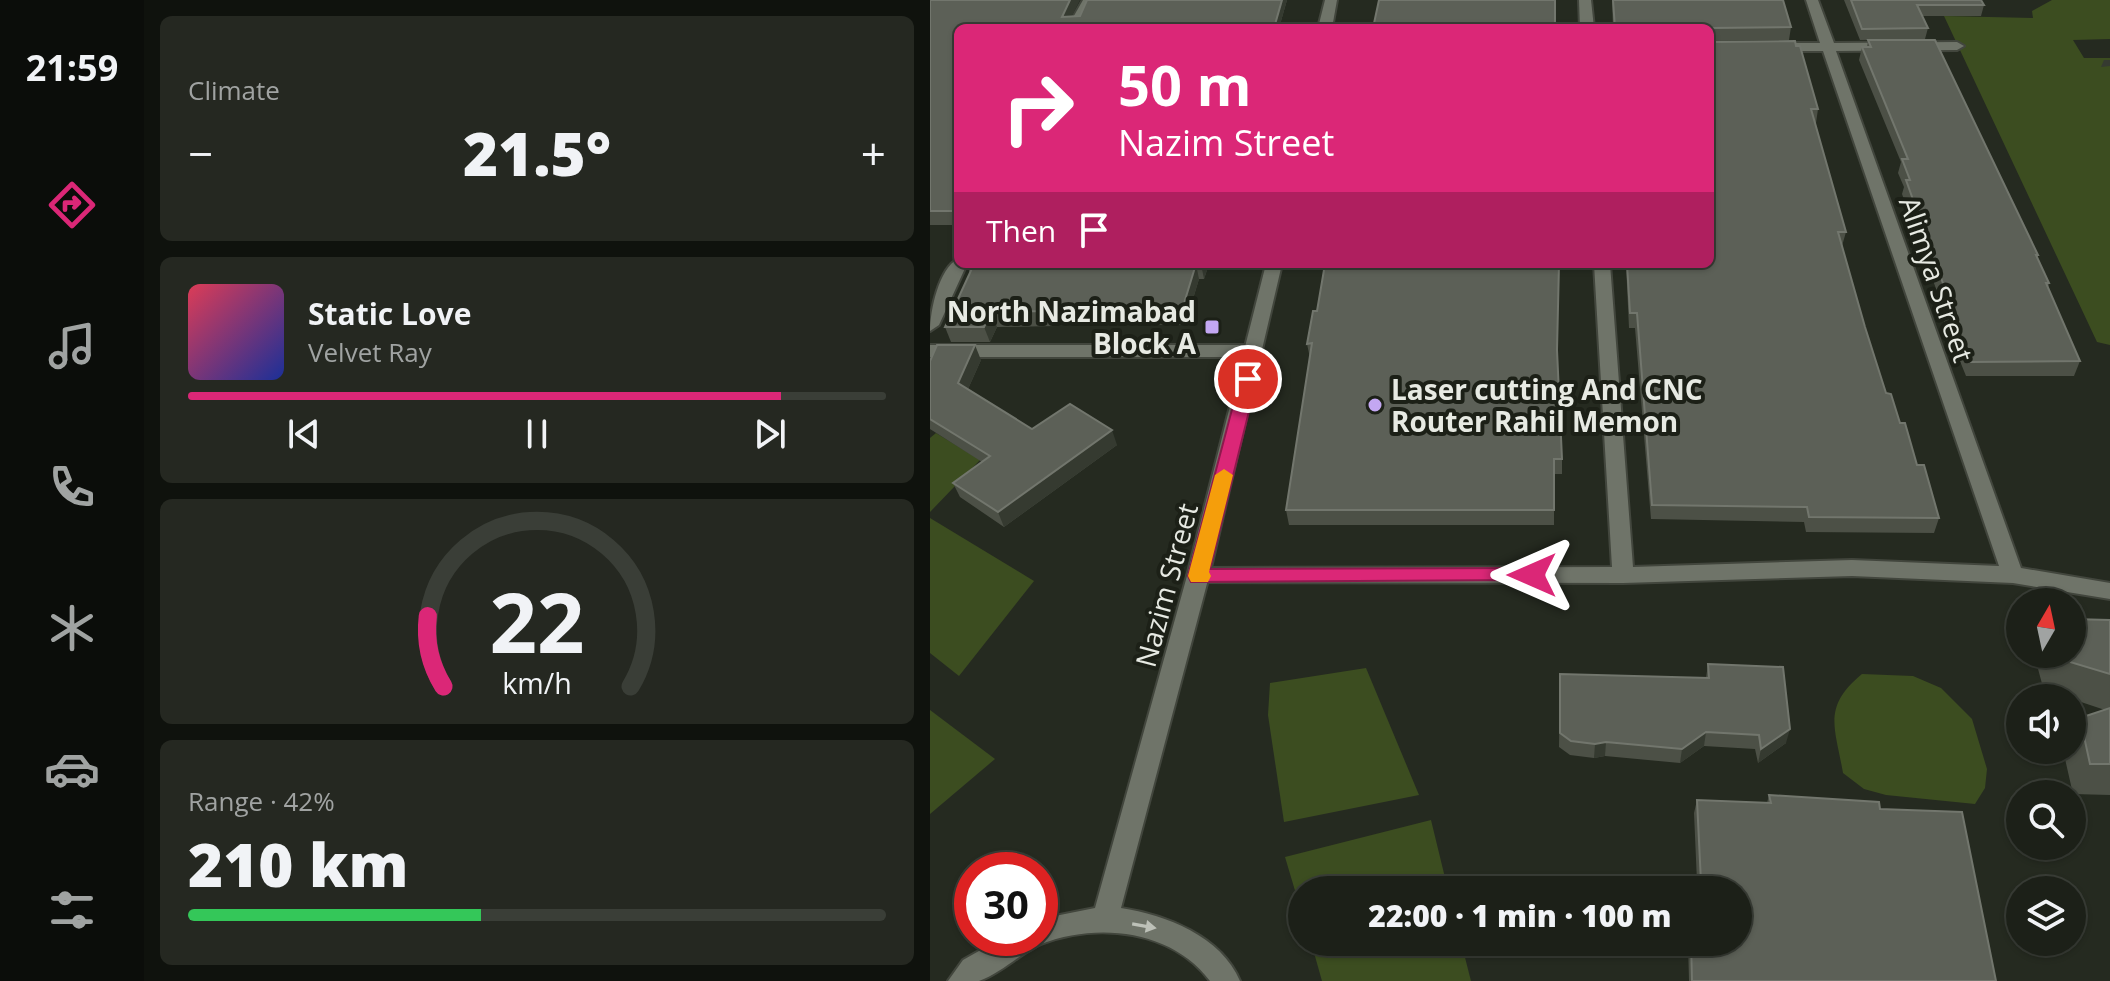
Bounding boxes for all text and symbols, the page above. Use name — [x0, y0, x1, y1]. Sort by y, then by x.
text: 21:59 — [26, 43, 118, 92]
text: 50 m — [1118, 46, 1252, 122]
icon: right — [986, 56, 1090, 160]
text: Climate — [188, 72, 280, 108]
text: 21.5° — [463, 112, 611, 194]
text: Nazim Street — [1118, 118, 1334, 167]
text: − — [188, 123, 213, 183]
text: + — [861, 123, 886, 183]
icon: directions — [44, 177, 100, 233]
street label: Alimya Street — [1891, 191, 1983, 367]
icon: arrive — [1072, 208, 1116, 252]
text: Then — [986, 210, 1056, 251]
place label: North Nazimabad Block A — [947, 292, 1197, 362]
text: Static Love — [308, 293, 471, 334]
icon: music — [44, 318, 100, 374]
marker: North Nazimabad Block A — [1203, 318, 1221, 336]
text: Velvet Ray — [308, 334, 432, 370]
pin — [1214, 345, 1282, 413]
icon: arrive — [1226, 357, 1270, 401]
place label: Laser cutting And CNC Router Rahil Memon — [1391, 370, 1703, 440]
marker: Laser cutting And CNC Router Rahil Memon — [1366, 396, 1384, 414]
icon: previous — [282, 412, 326, 456]
icon: pause — [515, 412, 559, 456]
icon: next — [748, 412, 792, 456]
icon: phone — [44, 459, 100, 515]
street label: Nazim Street — [1126, 499, 1206, 671]
position arrow — [1490, 533, 1574, 617]
text: 22 — [489, 564, 585, 677]
north arrow — [2006, 588, 2086, 668]
map controls — [2006, 588, 2086, 956]
icon: climate — [44, 600, 100, 656]
text: km/h — [502, 663, 572, 702]
button: sound — [2006, 684, 2086, 764]
icon: car — [44, 741, 100, 797]
button: search — [2006, 780, 2086, 860]
text: Range · 42% — [188, 783, 335, 819]
text: 210 km — [188, 823, 409, 905]
speed limit sign: 30 — [954, 852, 1058, 956]
button: layers — [2006, 876, 2086, 956]
icon: filters — [44, 882, 100, 938]
text: 22:00 · 1 min · 100 m — [1368, 895, 1672, 936]
one-way arrow — [1132, 921, 1157, 933]

